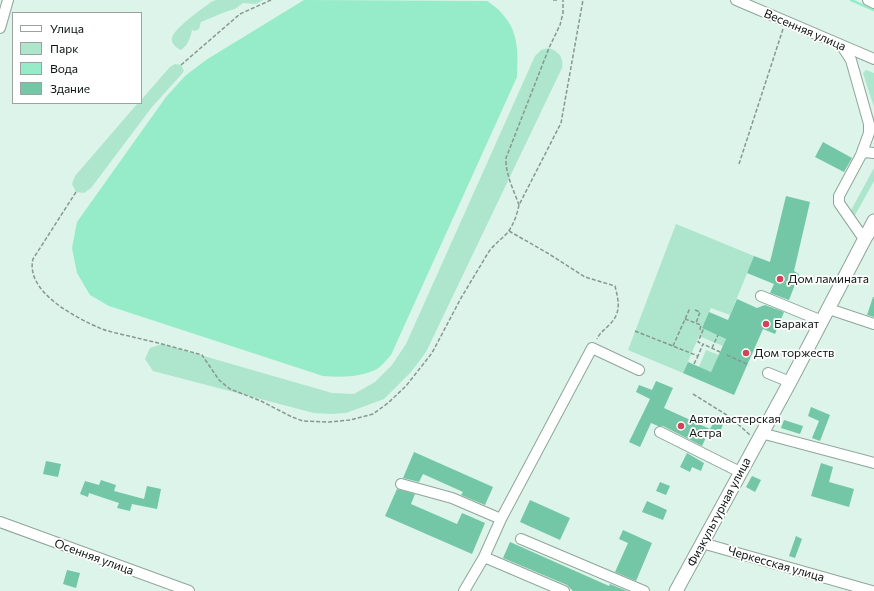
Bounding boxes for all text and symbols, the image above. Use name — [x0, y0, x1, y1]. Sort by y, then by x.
street label: Весенняя улица — [762, 6, 848, 54]
legend — [12, 12, 142, 104]
text: Улица — [50, 21, 84, 35]
text: Парк — [50, 41, 79, 55]
text: Вода — [50, 61, 78, 75]
text: Здание — [50, 81, 90, 95]
place label: Дом ламината — [788, 272, 869, 286]
marker: Дом ламината — [775, 274, 785, 284]
place label: Баракат — [774, 317, 819, 331]
marker: Баракат — [761, 319, 771, 329]
place label: Дом торжеств — [754, 346, 834, 360]
marker: Дом торжеств — [741, 348, 751, 358]
place label: Автомастерская Астра — [689, 412, 781, 440]
marker: Автомастерская Астра — [676, 421, 686, 431]
street label: Физкультурная улица — [684, 455, 754, 569]
street label: Осенняя улица — [52, 536, 136, 578]
street label: Черкесская улица — [726, 543, 826, 585]

